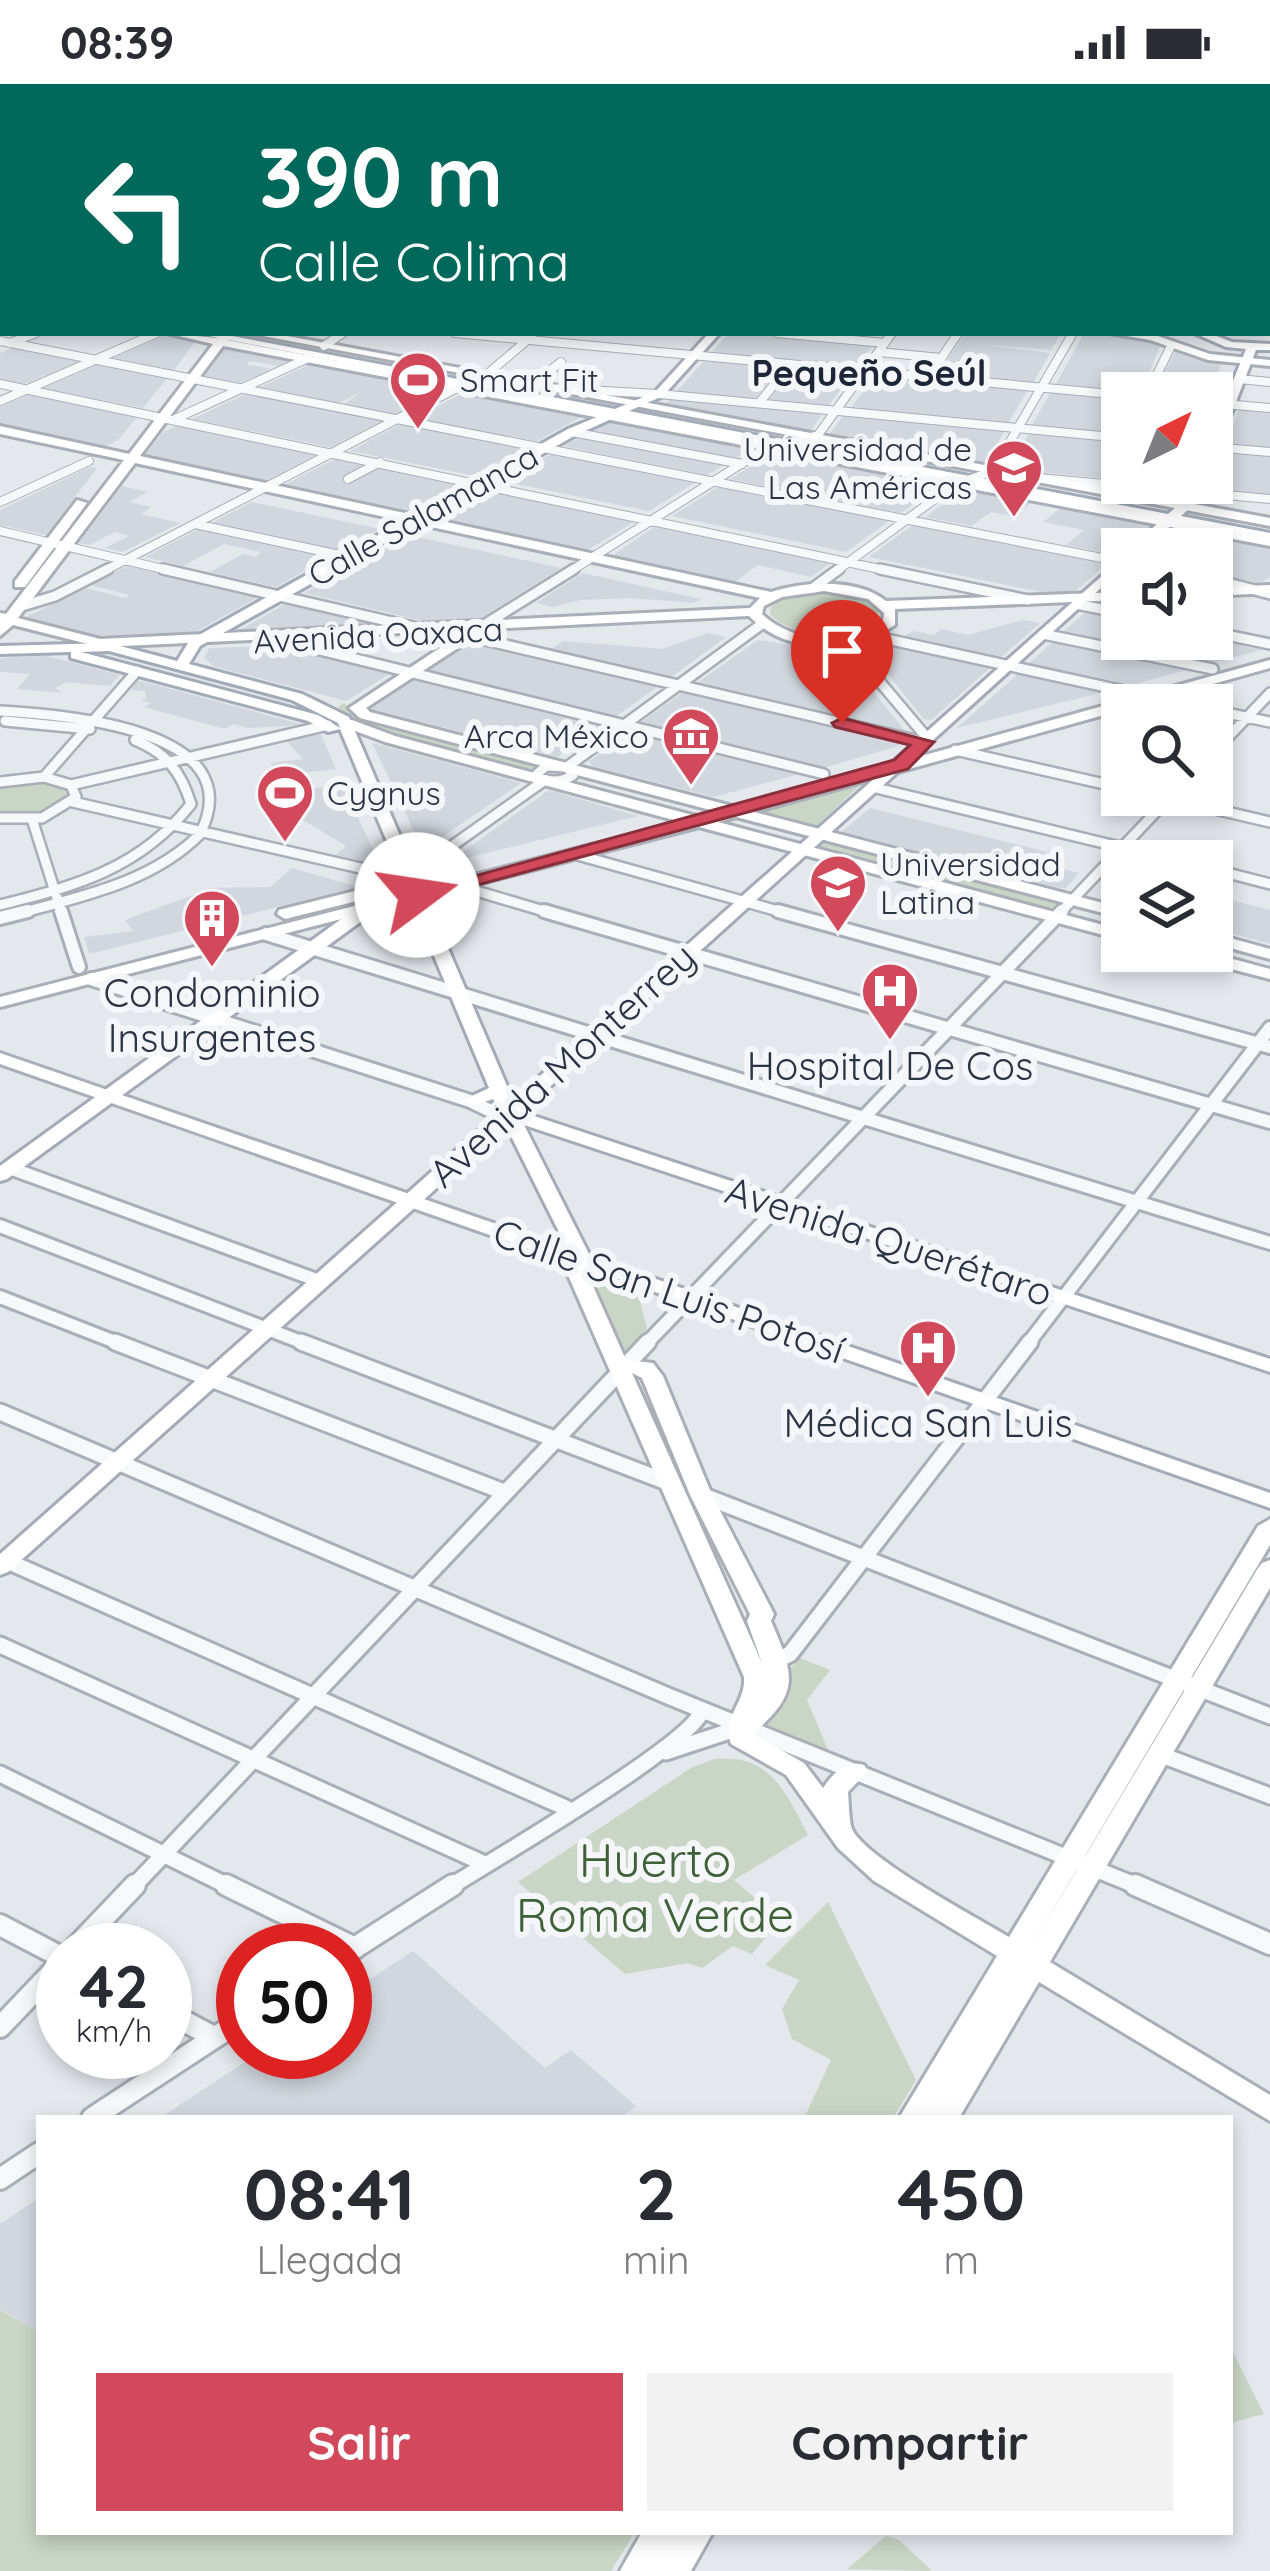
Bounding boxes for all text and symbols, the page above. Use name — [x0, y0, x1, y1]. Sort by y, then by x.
text: 08:39 — [60, 14, 174, 70]
text: 390 m — [258, 123, 503, 228]
icon: left — [60, 132, 216, 288]
text: Calle Colima — [258, 227, 569, 295]
sports icon: Smart Fit — [387, 349, 449, 431]
district label: Pequeño Seúl — [751, 350, 987, 395]
place label: Smart Fit — [460, 359, 598, 400]
north arrow — [1101, 372, 1233, 504]
map controls — [1101, 372, 1233, 972]
place label: Universidad de Las Américas — [744, 428, 972, 507]
street label: Calle Salamanca — [301, 434, 545, 595]
school or university icon: Universidad de Las Américas — [983, 437, 1045, 519]
button: sound — [1101, 528, 1233, 660]
pin — [791, 600, 893, 723]
street label: Avenida Oaxaca — [252, 607, 504, 662]
icon: arrive — [809, 618, 875, 684]
button: search — [1101, 684, 1233, 816]
museum icon: Arca México — [660, 705, 722, 787]
place label: Arca México — [464, 715, 649, 756]
sports icon: Cygnus — [254, 762, 316, 844]
place label: Cygnus — [327, 772, 441, 813]
position arrow — [354, 832, 480, 958]
button: layers — [1101, 840, 1233, 972]
place label: Universidad Latina — [880, 843, 1061, 922]
school or university icon: Universidad Latina — [807, 852, 869, 934]
building icon: Condominio Insurgentes — [181, 887, 243, 969]
street label: Avenida Monterrey — [418, 932, 705, 1197]
hospital icon: Hospital De Cos — [859, 960, 921, 1042]
place label: Condominio Insurgentes — [103, 968, 321, 1062]
place label: Hospital De Cos — [747, 1041, 1033, 1090]
street label: Avenida Querétaro — [720, 1165, 1059, 1316]
street label: Calle San Luis Potosí — [487, 1207, 852, 1374]
hospital icon: Médica San Luis — [897, 1317, 959, 1399]
place label: Médica San Luis — [783, 1398, 1073, 1447]
park label: Huerto Roma Verde — [516, 1829, 794, 1944]
speed limit sign: 50 — [216, 1923, 372, 2079]
text: 42 — [79, 1948, 149, 2023]
text: km/h — [76, 2012, 152, 2050]
text: 08:41 — [244, 2148, 415, 2238]
text: 2 — [636, 2148, 677, 2238]
text: 450 — [897, 2148, 1025, 2238]
text: Llegada — [256, 2235, 403, 2284]
text: min — [623, 2235, 689, 2284]
text: m — [943, 2235, 979, 2284]
button: Salir — [96, 2373, 623, 2511]
button: Compartir — [647, 2373, 1173, 2511]

